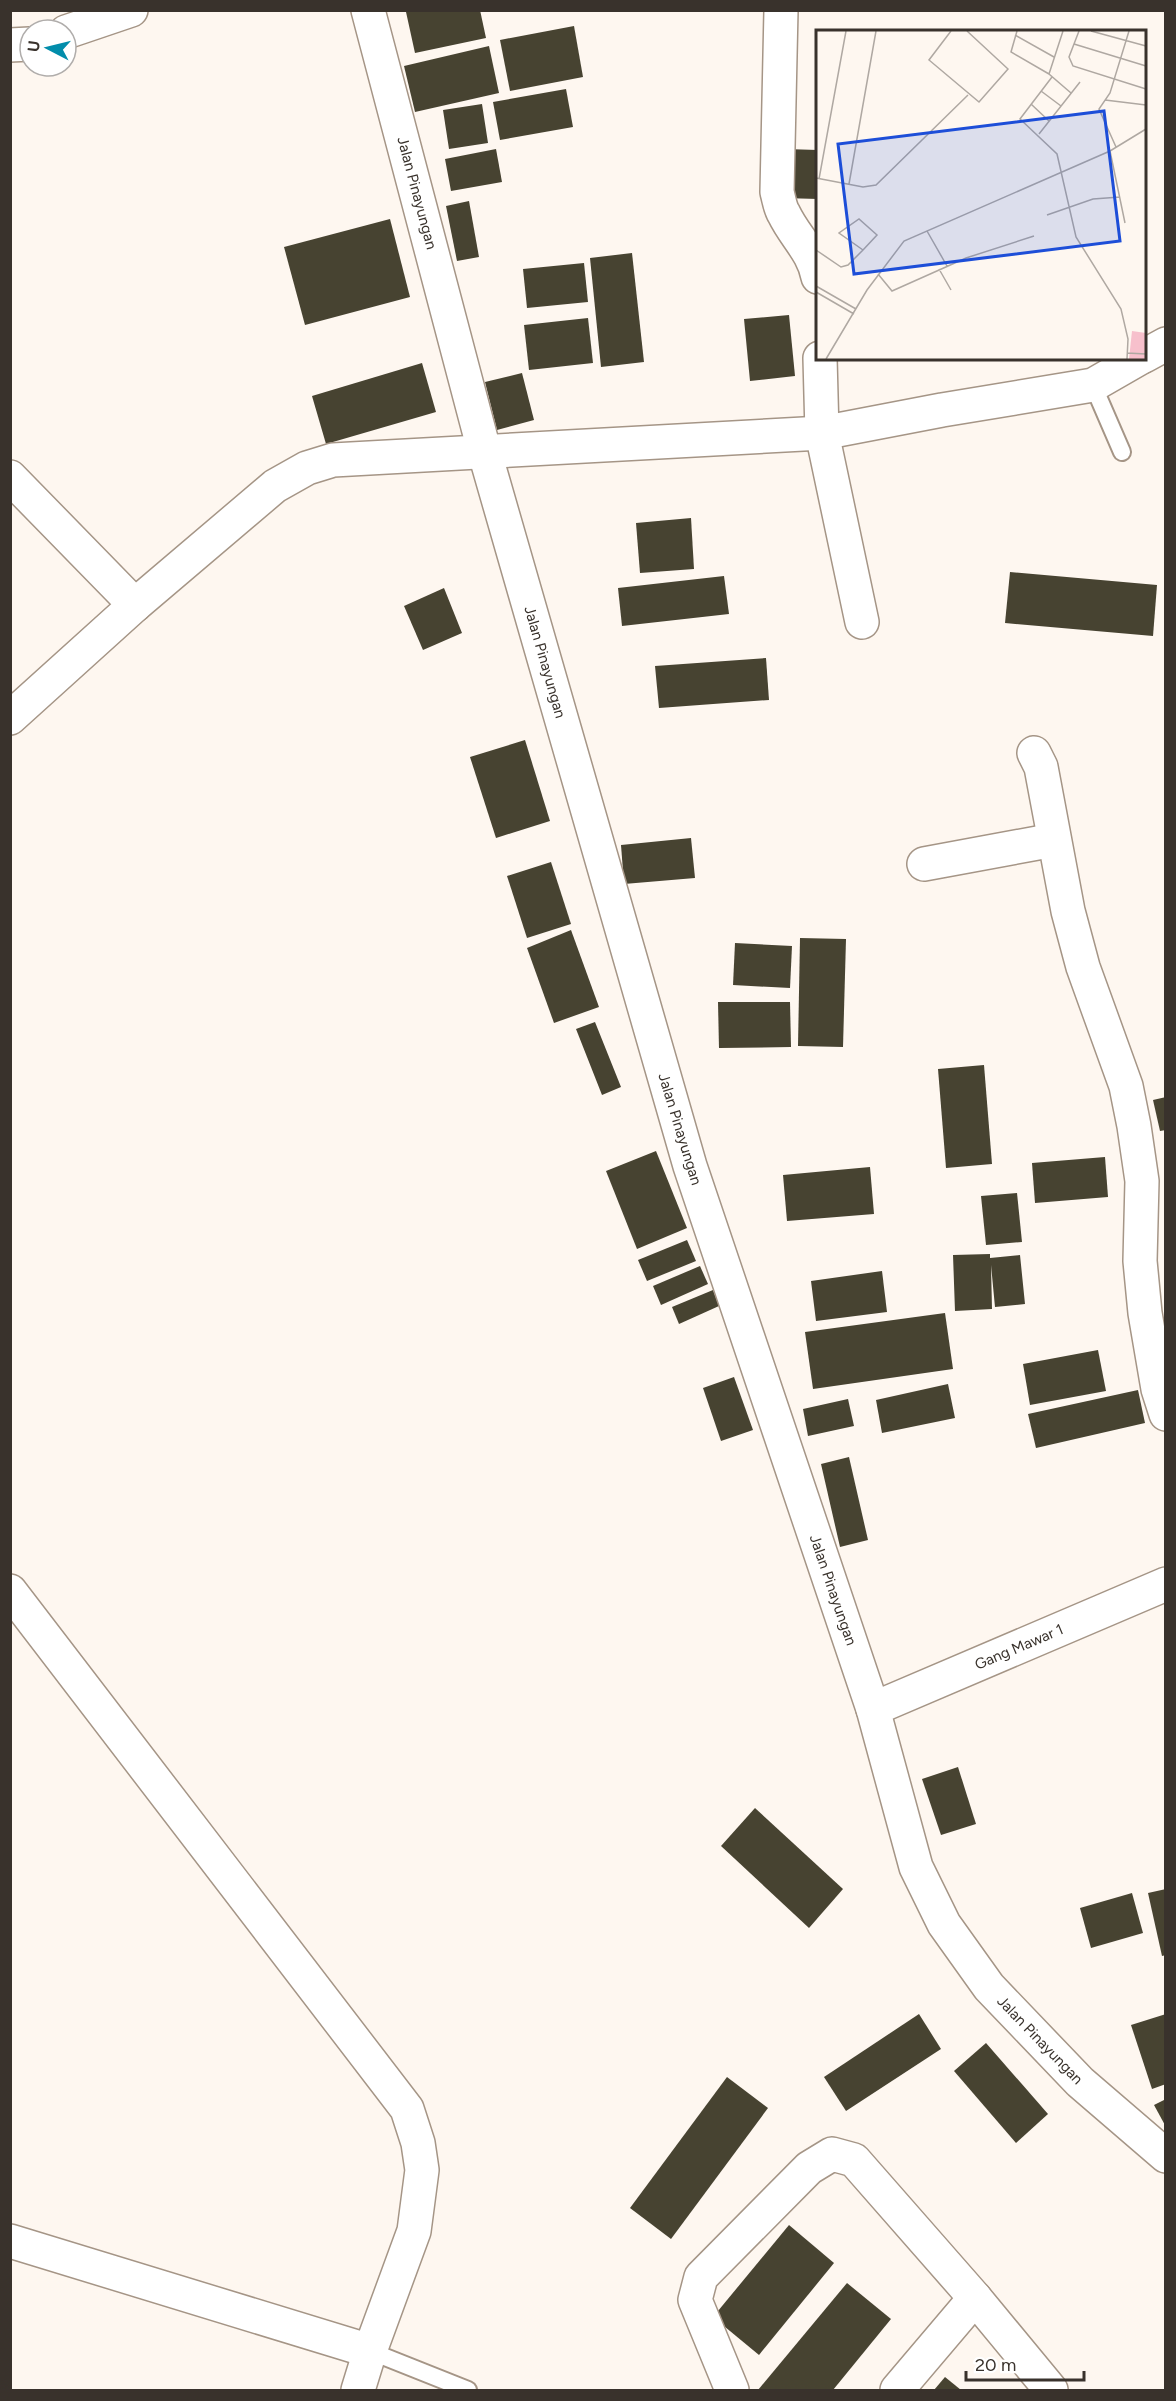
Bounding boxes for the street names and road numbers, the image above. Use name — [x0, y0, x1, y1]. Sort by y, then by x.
street label: Jalan Pinayungan — [393, 135, 441, 251]
street label: Jalan Pinayungan — [520, 604, 570, 720]
street label: Jalan Pinayungan — [654, 1071, 706, 1187]
street label: Jalan Pinayungan — [806, 1532, 860, 1648]
street label: Gang Mawar 1 — [972, 1620, 1066, 1674]
street label: Jalan Pinayungan — [993, 1992, 1087, 2088]

